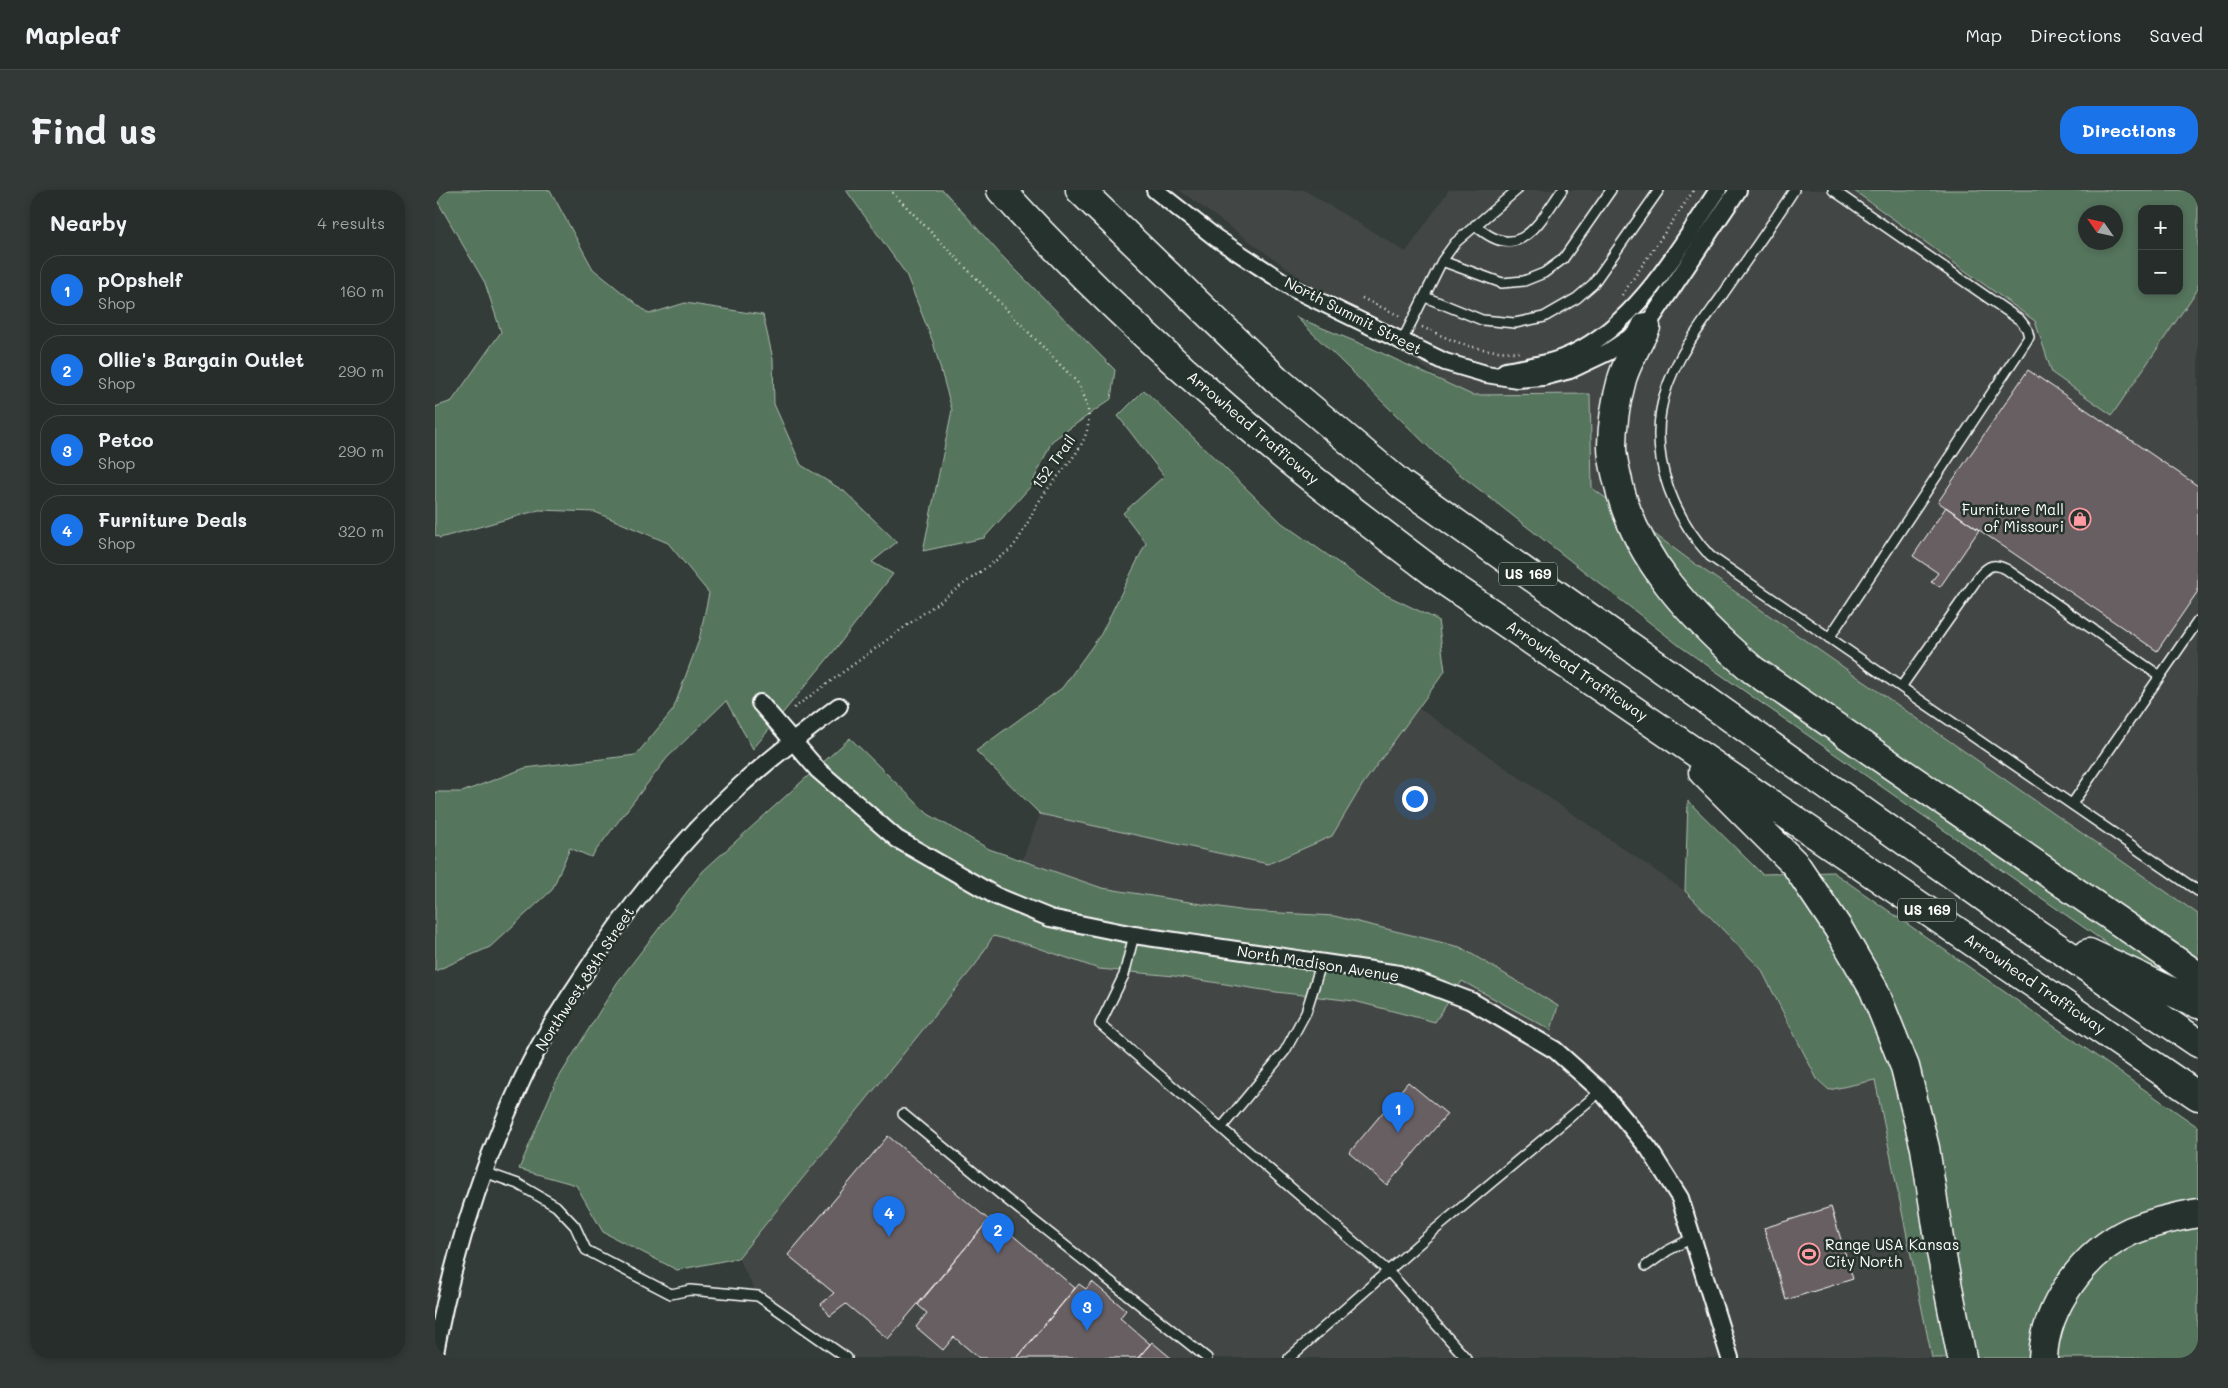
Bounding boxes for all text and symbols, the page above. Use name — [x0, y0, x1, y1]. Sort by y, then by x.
text: Mapleaf — [25, 19, 120, 50]
text: Map — [1965, 23, 2002, 47]
text: Directions — [2030, 23, 2122, 47]
text: Saved — [2150, 23, 2203, 47]
button: Directions — [2060, 106, 2198, 154]
text: Find us — [30, 107, 157, 153]
north arrow — [2078, 205, 2123, 250]
map controls — [2138, 205, 2183, 295]
button: + — [2138, 205, 2183, 250]
text: Nearby — [50, 209, 127, 236]
text: 4 results — [317, 212, 385, 233]
button: − — [2138, 250, 2183, 295]
text: pOpshelf — [98, 267, 183, 292]
street label: North Summit Street — [1281, 272, 1426, 358]
text: 1 — [63, 280, 71, 301]
text: 160 m — [339, 280, 384, 301]
text: Shop — [98, 292, 135, 313]
text: Ollie's Bargain Outlet — [98, 347, 304, 372]
text: 2 — [63, 360, 71, 381]
text: 290 m — [338, 360, 384, 381]
street label: Arrowhead Trafficway — [1183, 366, 1324, 489]
text: Shop — [98, 372, 135, 393]
text: Petco — [98, 427, 154, 452]
street label: 152 Trail — [1027, 430, 1080, 492]
text: 3 — [62, 440, 72, 461]
text: 290 m — [338, 440, 384, 461]
text: Shop — [98, 452, 135, 473]
place label: Furniture Mall of Missouri — [1962, 499, 2064, 536]
text: Furniture Deals — [98, 507, 247, 532]
shop icon: Furniture Mall of Missouri — [2068, 507, 2092, 531]
text: 4 — [62, 520, 72, 541]
text: 320 m — [338, 520, 384, 541]
text: Shop — [98, 532, 135, 553]
road number: US 169 — [1499, 562, 1557, 586]
street label: Arrowhead Trafficway — [1503, 615, 1652, 725]
your location — [1402, 786, 1428, 812]
road number: US 169 — [1898, 898, 1956, 922]
street label: Northwest 88th Street — [530, 903, 638, 1054]
street label: Arrowhead Trafficway — [1961, 928, 2110, 1038]
street label: North Madison Avenue — [1236, 940, 1401, 986]
pin: 1 — [1382, 1092, 1414, 1133]
pin: 4 — [873, 1196, 905, 1237]
pin: 2 — [982, 1213, 1014, 1254]
place label: Range USA Kansas City North — [1825, 1234, 1959, 1271]
sports icon: Range USA Kansas City North — [1797, 1242, 1821, 1266]
pin: 3 — [1071, 1290, 1103, 1331]

